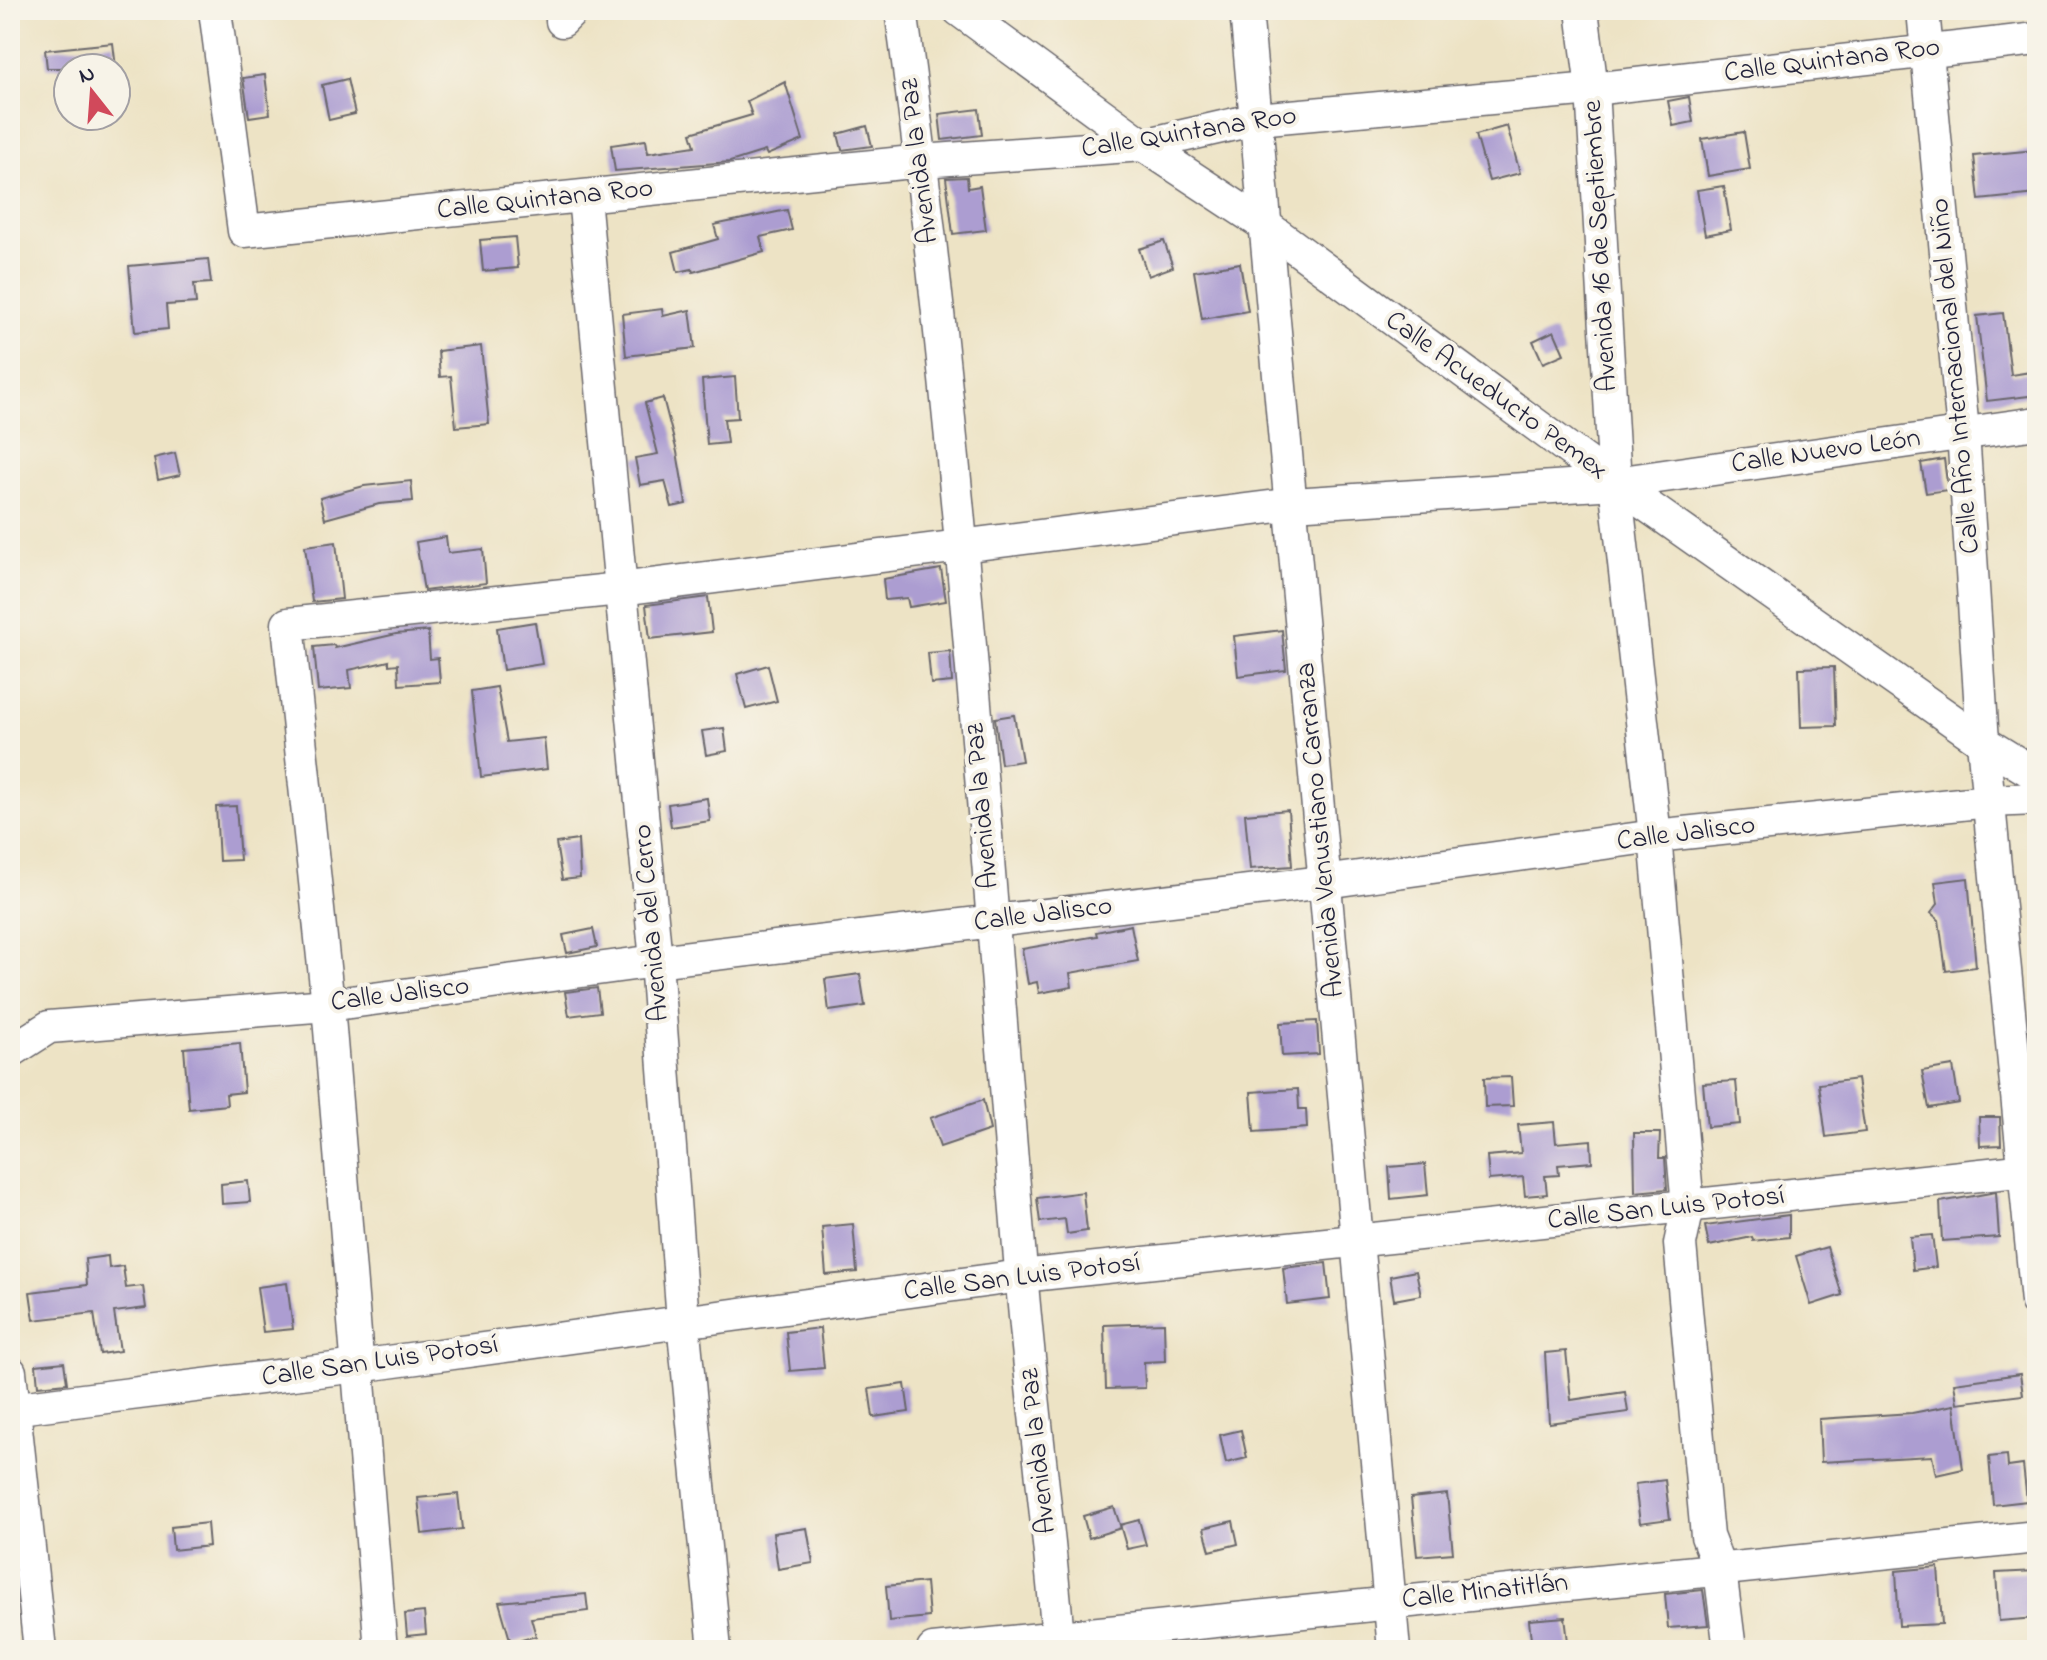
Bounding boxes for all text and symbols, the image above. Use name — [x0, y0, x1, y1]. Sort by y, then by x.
street label: Calle Quintana Roo — [1722, 27, 1942, 95]
north arrow — [52, 52, 132, 132]
text: N — [75, 58, 99, 93]
street label: Avenida la Paz — [889, 76, 950, 246]
street label: Calle Quintana Roo — [1078, 96, 1300, 170]
street label: Avenida 16 de Septiembre — [1573, 99, 1629, 393]
street label: Calle Quintana Roo — [435, 168, 655, 232]
street label: Calle Año Internacional del Niño — [1920, 196, 1992, 556]
street label: Calle Acueducto Pemex — [1376, 301, 1616, 491]
street label: Calle Nuevo León — [1729, 418, 1923, 486]
street label: Avenida Venustiano Carranza — [1286, 661, 1356, 999]
street label: Avenida la Paz — [955, 721, 1011, 891]
street label: Calle Jalisco — [1614, 805, 1758, 863]
street label: Avenida del Cerro — [623, 823, 681, 1023]
street label: Calle Jalisco — [971, 886, 1115, 944]
street label: Calle Jalisco — [328, 966, 472, 1024]
street label: Calle San Luis Potosí — [1545, 1176, 1787, 1242]
street label: Calle San Luis Potosí — [901, 1243, 1143, 1313]
street label: Calle San Luis Potosí — [259, 1325, 501, 1399]
street label: Avenida la Paz — [1010, 1366, 1068, 1536]
street label: Calle Minatitlán — [1400, 1563, 1570, 1621]

